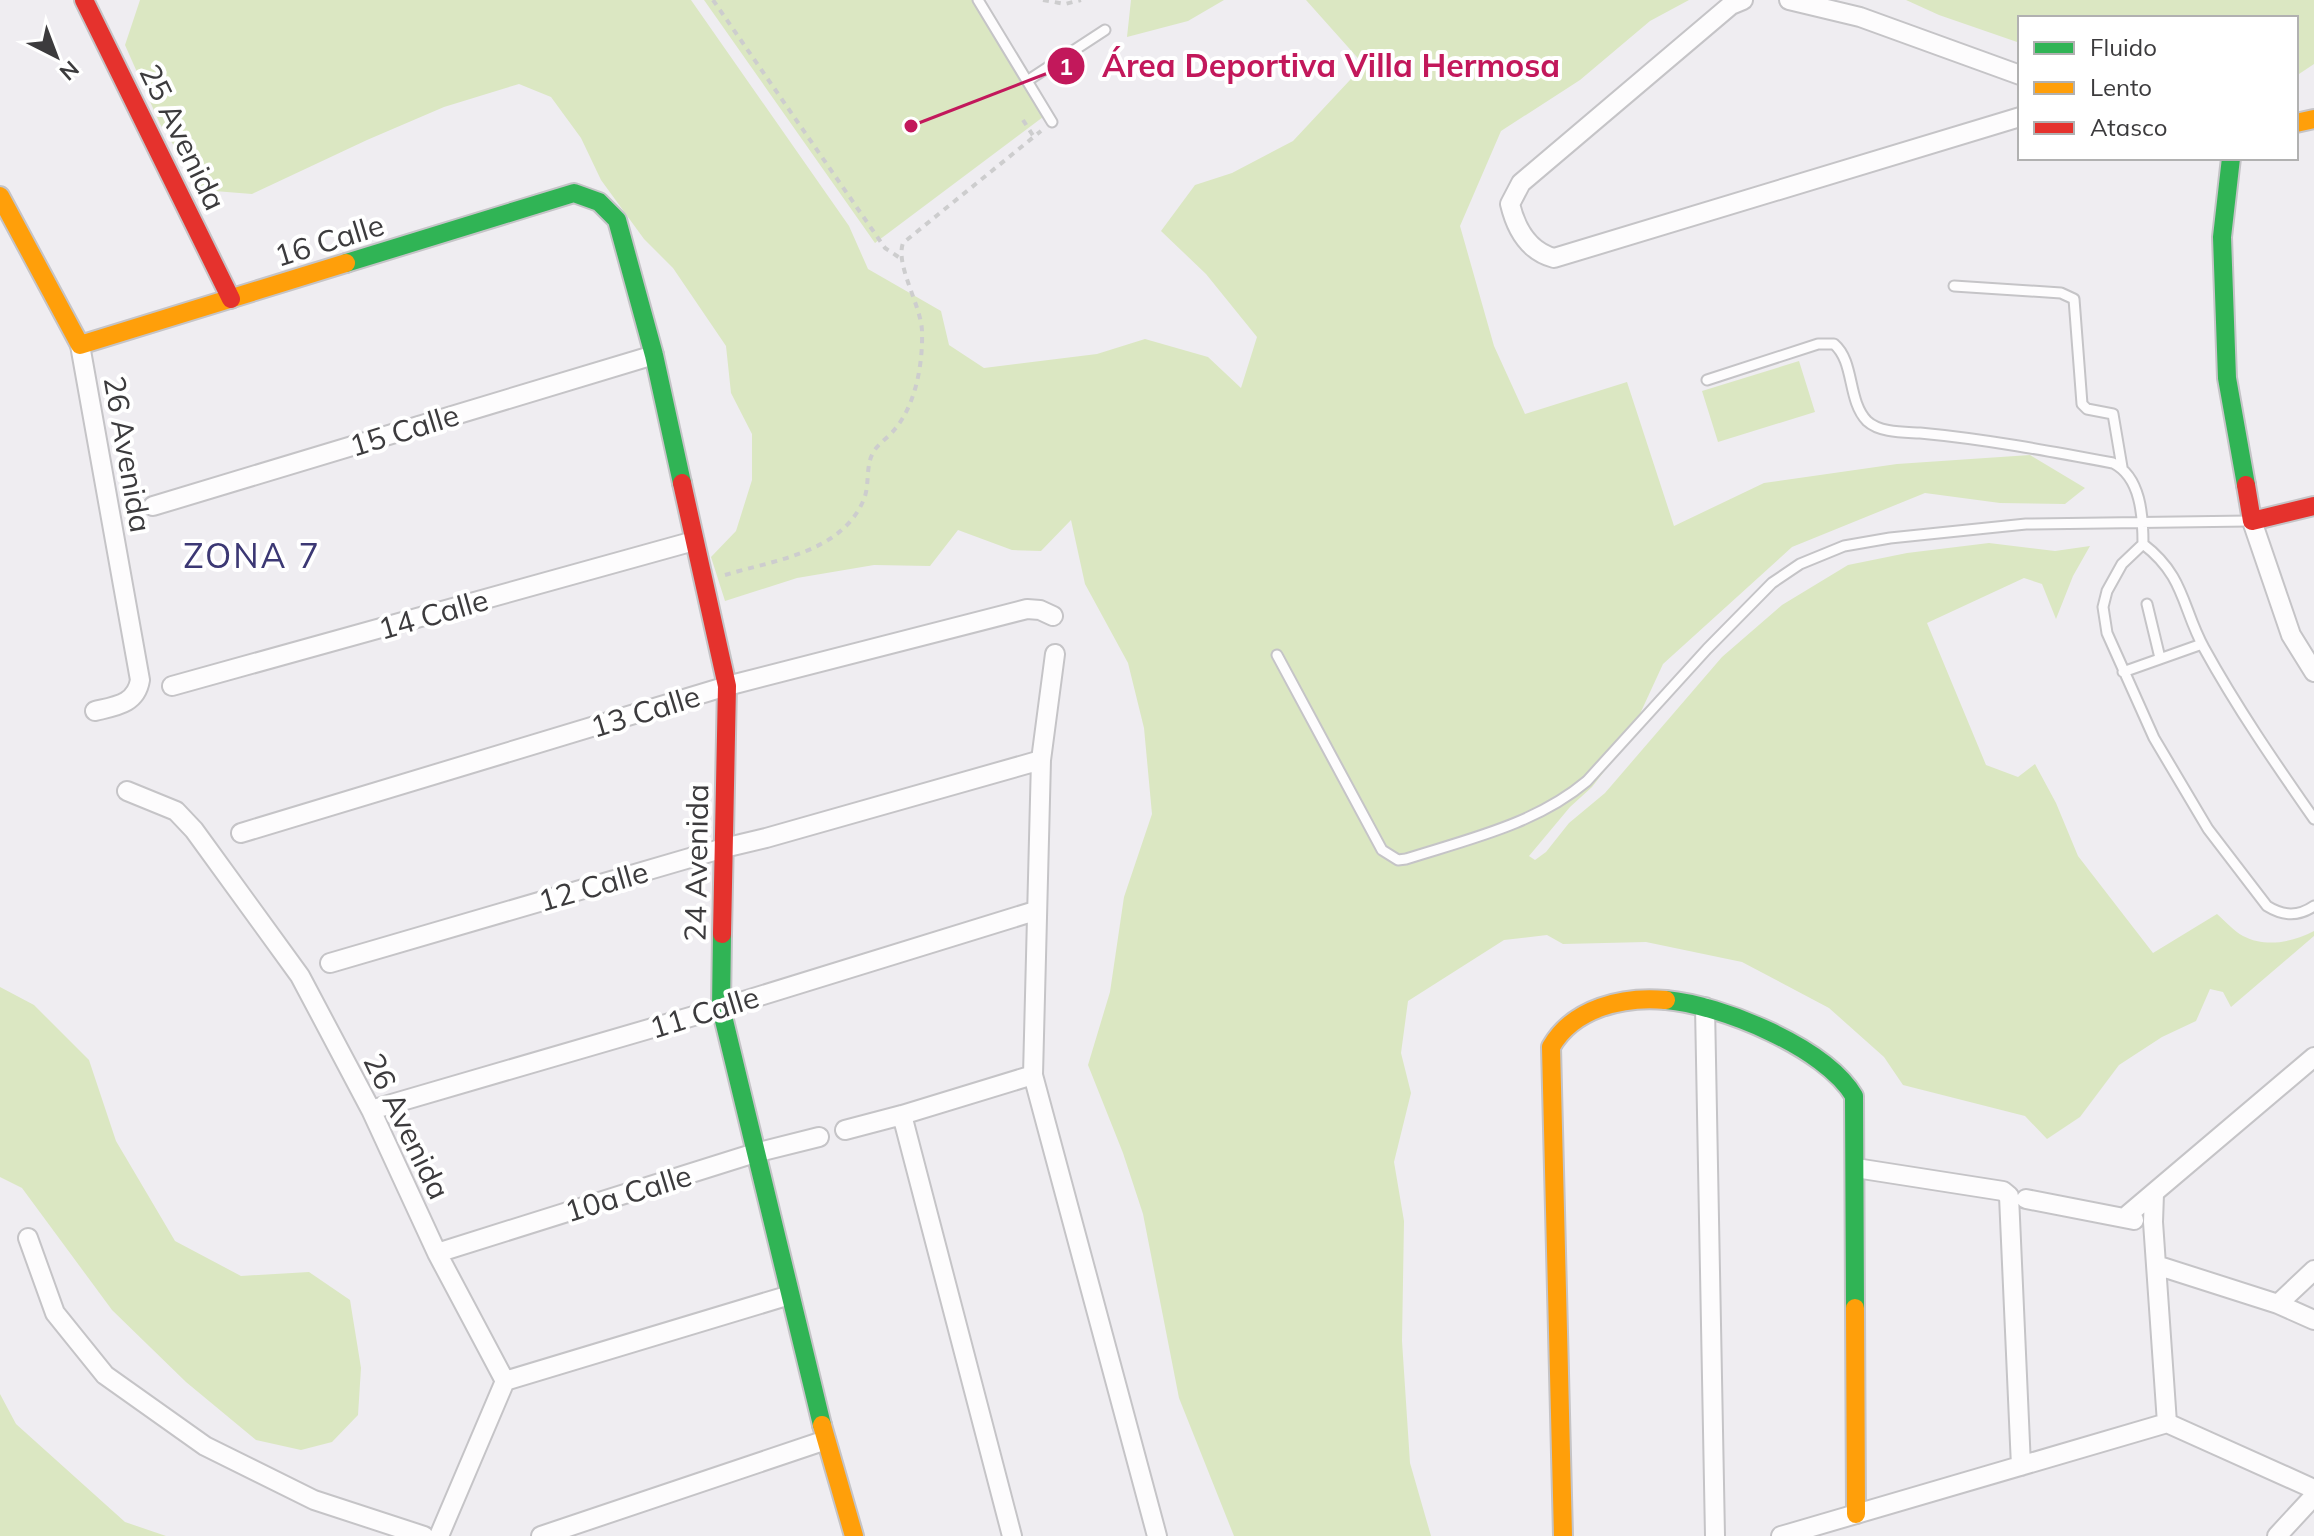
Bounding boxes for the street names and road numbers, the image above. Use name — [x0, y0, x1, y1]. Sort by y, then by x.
street label: 25 Avenida — [131, 58, 235, 216]
street label: 16 Calle — [270, 205, 388, 275]
street label: 26 Avenida — [96, 373, 160, 535]
street label: 15 Calle — [345, 395, 463, 465]
street label: 14 Calle — [374, 580, 492, 648]
street label: 13 Calle — [586, 676, 704, 746]
street label: 24 Avenida — [676, 784, 716, 942]
street label: 12 Calle — [534, 852, 652, 920]
street label: 11 Calle — [645, 977, 763, 1047]
street label: 26 Avenida — [355, 1047, 459, 1205]
street label: 10a Calle — [560, 1156, 696, 1230]

